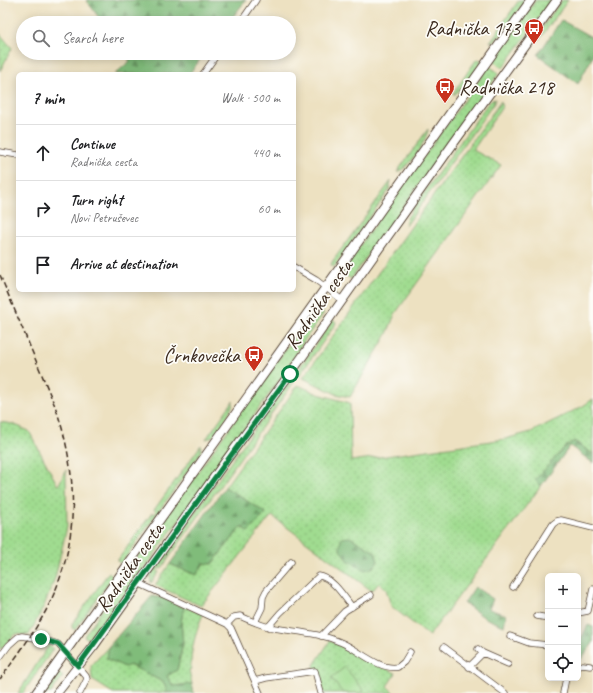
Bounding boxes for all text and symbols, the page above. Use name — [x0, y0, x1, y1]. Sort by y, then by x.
search box — [16, 16, 296, 60]
place label: Radnička 173 — [425, 16, 522, 41]
bus stop icon: Radnička 173 — [523, 17, 545, 45]
icon: search — [30, 27, 52, 49]
text: Search here — [62, 29, 123, 48]
place label: Radnička 218 — [459, 75, 556, 100]
bus stop icon: Radnička 218 — [434, 76, 456, 104]
text: 7 min — [32, 88, 65, 109]
text: Walk · 500 m — [221, 90, 280, 106]
text: Continue — [70, 135, 115, 154]
icon: ahead — [32, 142, 54, 164]
text: 440 m — [252, 145, 280, 161]
text: Radnička cesta — [70, 154, 137, 170]
text: Turn right — [70, 191, 123, 210]
icon: right — [32, 198, 54, 220]
text: 60 m — [258, 201, 280, 217]
text: Novi Petruševec — [70, 210, 138, 226]
street label: Radnička cesta — [279, 253, 359, 354]
icon: arrive — [32, 254, 54, 276]
text: Arrive at destination — [70, 255, 177, 274]
place label: Črnkovečka — [163, 343, 241, 368]
bus stop icon: Črnkovečka — [243, 344, 265, 372]
route start — [281, 365, 299, 383]
street label: Radnička cesta — [90, 516, 170, 617]
map controls — [545, 573, 581, 681]
button: + — [545, 573, 581, 609]
button: − — [545, 609, 581, 645]
route end — [32, 630, 50, 648]
button: locate — [545, 645, 581, 681]

